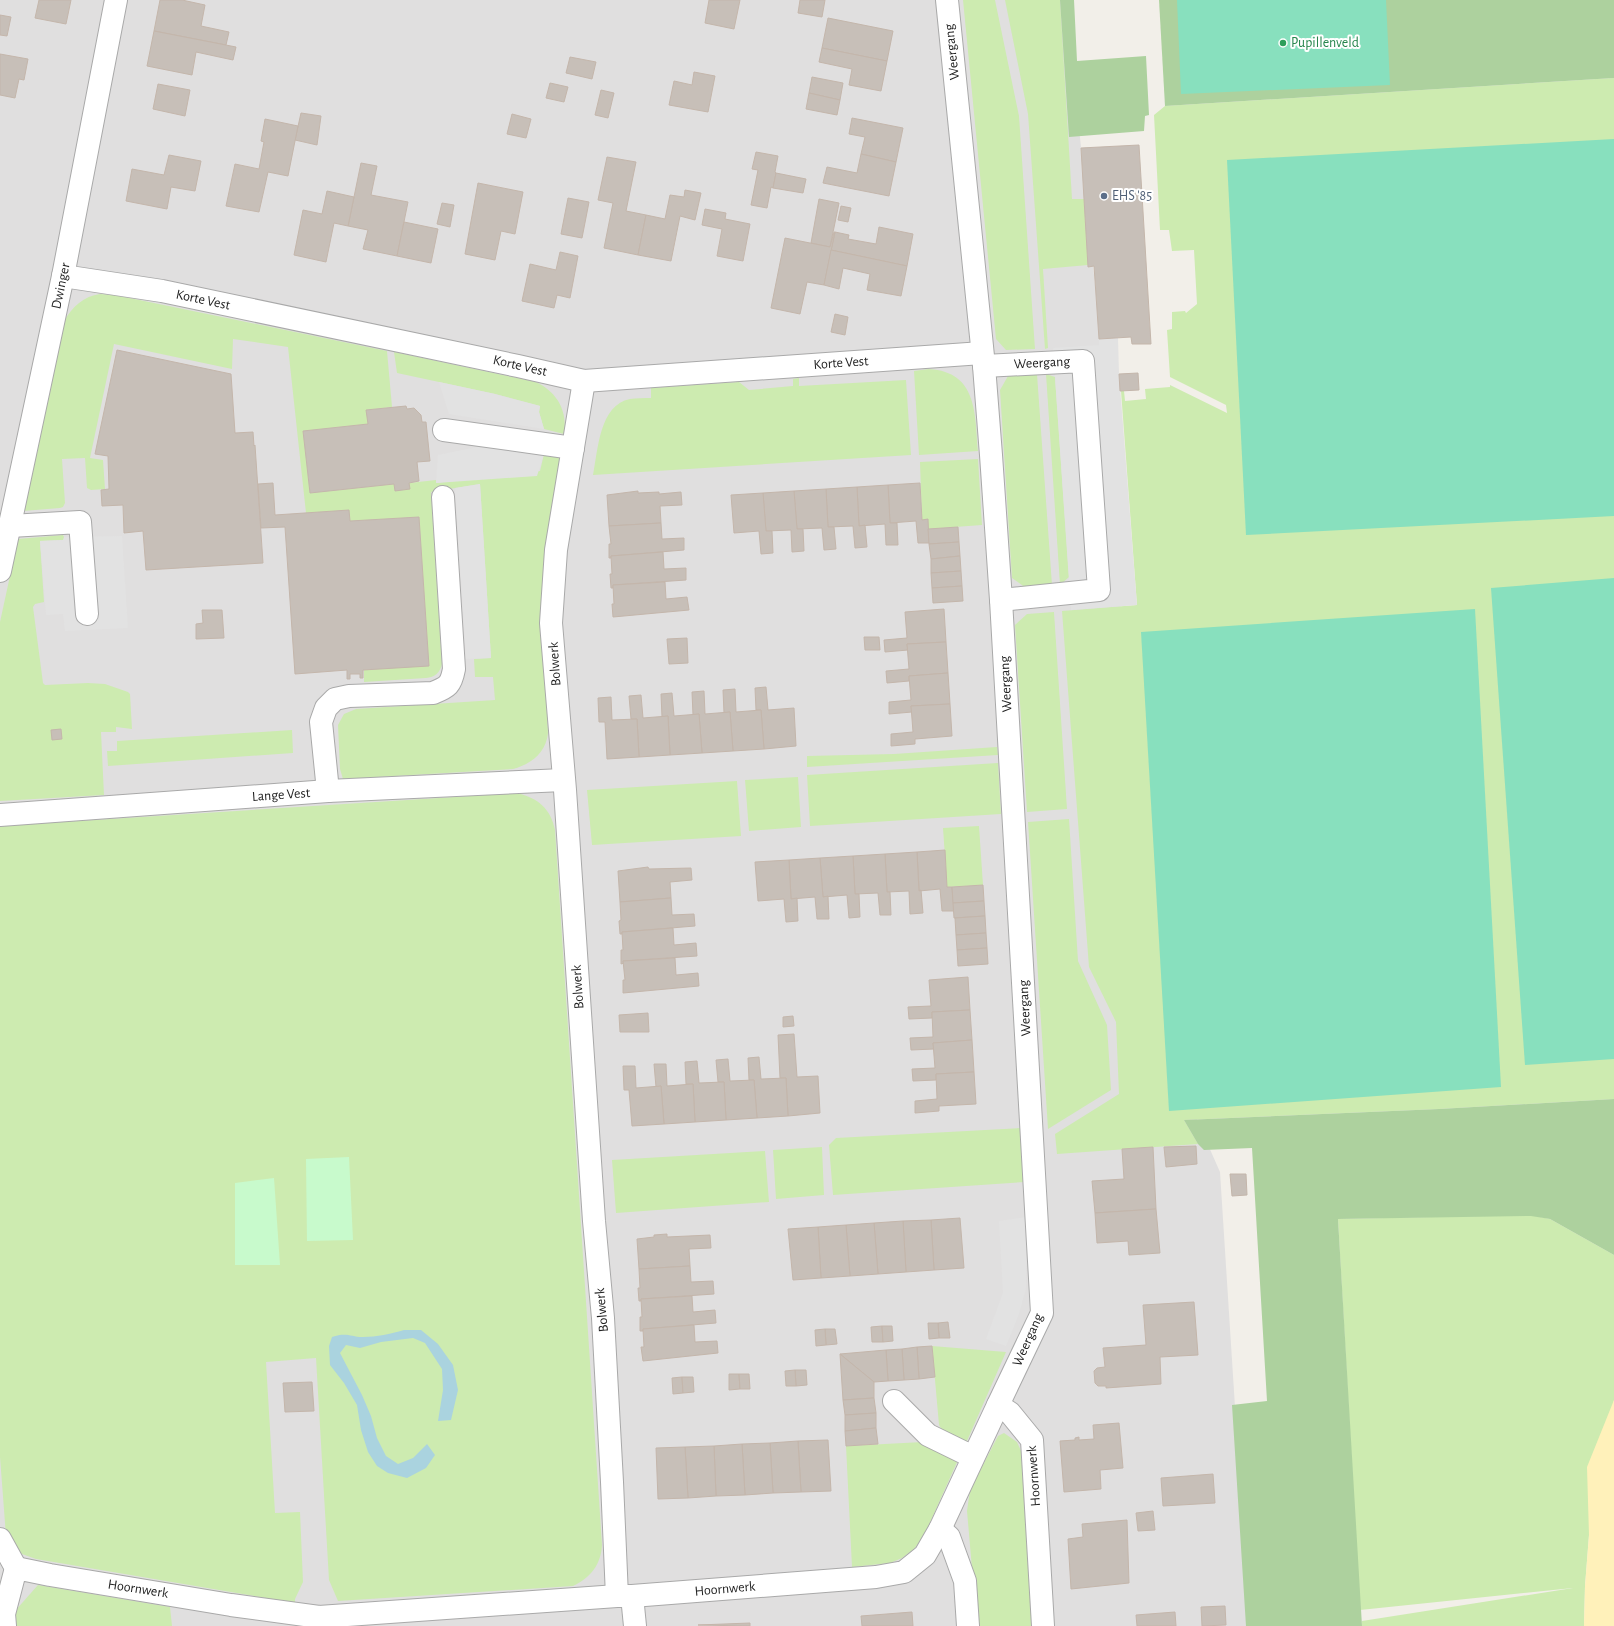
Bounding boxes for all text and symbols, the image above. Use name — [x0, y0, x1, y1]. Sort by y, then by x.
street label: Weergang — [942, 23, 962, 81]
place label: Pupillenveld — [1291, 36, 1359, 50]
marker: Pupillenveld — [1278, 38, 1288, 48]
place label: EHS '85 — [1112, 189, 1152, 203]
marker: EHS '85 — [1099, 191, 1109, 201]
street label: Dwinger — [49, 261, 73, 310]
street label: Korte Vest — [175, 287, 232, 313]
street label: Korte Vest — [492, 353, 549, 379]
street label: Korte Vest — [813, 354, 869, 372]
street label: Weergang — [1014, 355, 1071, 371]
street label: Bolwerk — [546, 641, 564, 687]
street label: Weergang — [998, 655, 1014, 712]
street label: Lange Vest — [251, 786, 311, 804]
street label: Bolwerk — [569, 964, 587, 1010]
street label: Weergang — [1017, 979, 1033, 1036]
street label: Bolwerk — [593, 1287, 611, 1333]
street label: Weergang — [1010, 1311, 1046, 1369]
street label: Hoornwerk — [1025, 1444, 1043, 1507]
street label: Hoornwerk — [107, 1577, 170, 1601]
street label: Hoornwerk — [694, 1579, 757, 1599]

